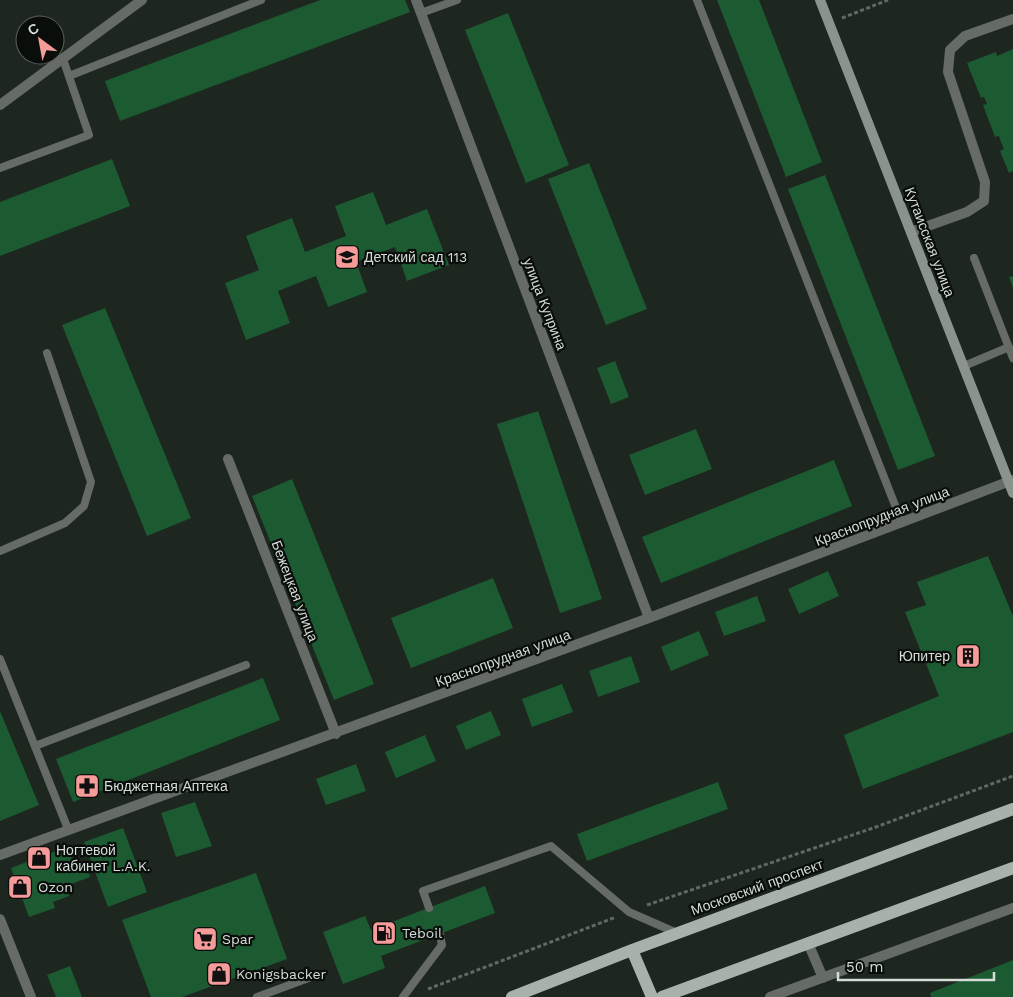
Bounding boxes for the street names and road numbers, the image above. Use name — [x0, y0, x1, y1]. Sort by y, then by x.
street label: Кутаисская улица — [902, 185, 958, 299]
street label: улица Куприна — [520, 256, 570, 352]
street label: Краснопрудная улица — [813, 483, 952, 549]
street label: Бежецкая улица — [268, 538, 322, 644]
street label: Краснопрудная улица — [433, 626, 573, 690]
street label: Московский проспект — [689, 855, 826, 918]

